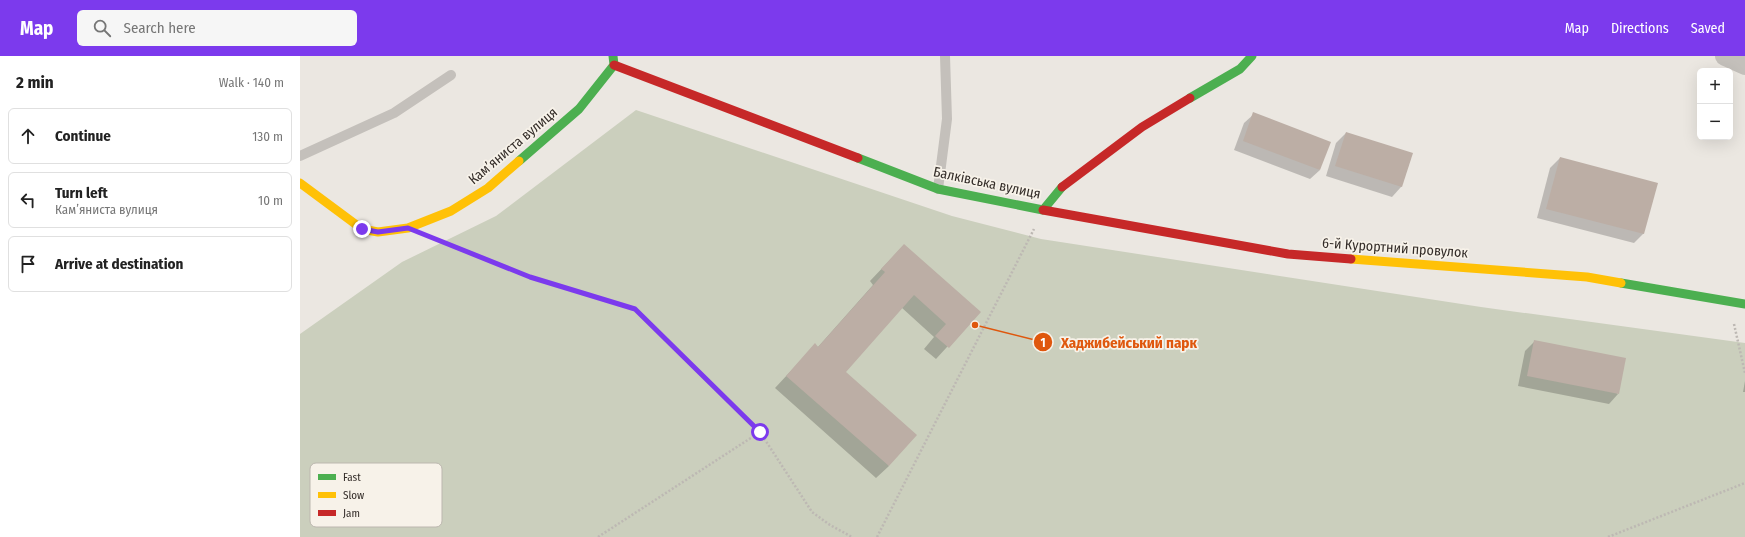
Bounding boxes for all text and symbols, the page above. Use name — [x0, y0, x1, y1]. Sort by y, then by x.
search box — [77, 10, 357, 46]
text: Map — [20, 17, 53, 40]
icon: search — [91, 17, 113, 39]
text: Search here — [123, 19, 196, 37]
text: Map — [1565, 20, 1589, 37]
text: Directions — [1611, 20, 1669, 37]
text: Saved — [1691, 20, 1725, 37]
map controls — [1697, 68, 1733, 140]
button: + — [1697, 68, 1733, 104]
text: 2 min — [16, 72, 54, 93]
text: Walk · 140 m — [219, 75, 284, 90]
street label: Камʼяниста вулиця — [465, 104, 561, 188]
button: − — [1697, 104, 1733, 140]
icon: ahead — [17, 125, 39, 147]
text: Continue — [55, 127, 111, 145]
text: 130 m — [252, 129, 283, 144]
street label: Балківська вулиця — [932, 163, 1042, 203]
text: Turn left — [55, 184, 108, 202]
icon: left — [17, 189, 39, 211]
text: 10 m — [258, 193, 283, 208]
text: Камʼяниста вулиця — [55, 202, 158, 217]
route end — [353, 220, 371, 238]
street label: 6-й Курортний провулок — [1321, 234, 1469, 262]
icon: arrive — [17, 253, 39, 275]
text: Arrive at destination — [55, 255, 183, 273]
callout: Хаджибейський парк — [1033, 329, 1205, 356]
text: Хаджибейський парк — [1060, 334, 1197, 352]
text: 1 — [1040, 336, 1046, 350]
route start — [751, 423, 769, 441]
legend — [310, 463, 442, 527]
text: Fast — [343, 471, 361, 484]
text: Slow — [343, 489, 364, 502]
text: Jam — [343, 507, 360, 520]

